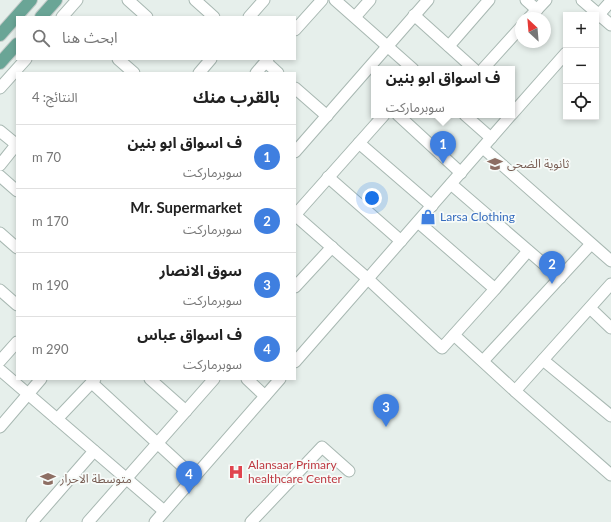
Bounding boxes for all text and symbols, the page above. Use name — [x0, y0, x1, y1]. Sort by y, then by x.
north arrow — [515, 12, 551, 48]
map controls — [563, 12, 599, 120]
button: + — [563, 12, 599, 48]
search box — [16, 16, 296, 60]
icon: search — [30, 27, 52, 49]
text: ابحث هنا — [62, 28, 118, 46]
button: − — [563, 48, 599, 84]
popup — [371, 66, 515, 118]
text: ف اسواق ابو بنين — [386, 68, 500, 86]
button: locate — [563, 84, 599, 120]
text: بالقرب منك — [193, 86, 280, 107]
text: النتائج: 4 — [32, 89, 78, 105]
text: سوبرماركت — [386, 99, 445, 115]
pin: 1 — [430, 131, 456, 164]
text: ف اسواق ابو بنين — [127, 133, 242, 151]
text: 70 m — [32, 149, 61, 165]
text: 1 — [263, 149, 271, 165]
school or university icon: ثانوية الضحى — [486, 155, 504, 173]
place label: ثانوية الضحى — [507, 156, 570, 171]
text: سوبرماركت — [183, 164, 242, 180]
your location — [362, 188, 382, 208]
text: Mr. Supermarket — [130, 198, 242, 216]
shop icon: Larsa Clothing — [419, 208, 437, 226]
place label: Larsa Clothing — [440, 209, 515, 224]
text: 170 m — [32, 213, 69, 229]
text: 2 — [263, 213, 271, 229]
text: سوبرماركت — [183, 221, 242, 237]
pin: 2 — [539, 251, 565, 284]
text: سوق الانصار — [159, 261, 242, 279]
text: 190 m — [32, 277, 69, 293]
text: 3 — [263, 277, 271, 293]
text: سوبرماركت — [183, 292, 242, 308]
text: ف اسواق عباس — [137, 325, 242, 343]
text: 290 m — [32, 341, 69, 357]
text: 4 — [263, 341, 271, 357]
text: سوبرماركت — [183, 356, 242, 372]
pin: 3 — [373, 394, 399, 427]
place label: Alansaar Primary healthcare Center — [248, 457, 343, 486]
pin: 4 — [176, 461, 202, 494]
hospital icon: Alansaar Primary healthcare Center — [227, 463, 245, 481]
school or university icon: متوسطة الاحرار — [39, 470, 57, 488]
place label: متوسطة الاحرار — [59, 471, 132, 486]

